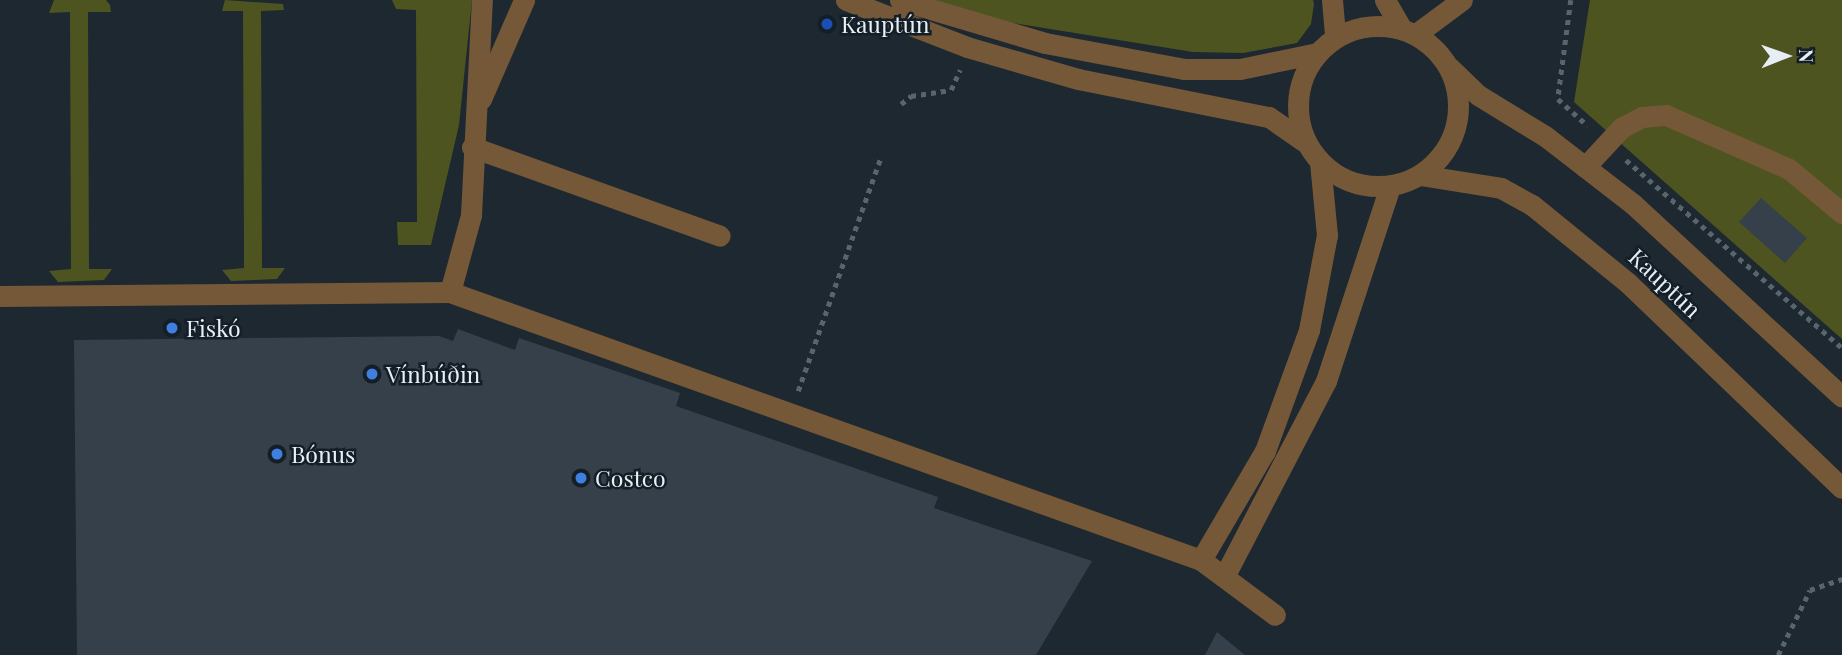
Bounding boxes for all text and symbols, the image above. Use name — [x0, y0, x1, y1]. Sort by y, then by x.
place label: Kauptún — [841, 10, 929, 38]
marker: Kauptún — [819, 16, 835, 32]
north arrow — [1751, 21, 1821, 91]
text: N — [1794, 49, 1820, 63]
street label: Kauptún — [1623, 243, 1707, 323]
place label: Fiskó — [186, 314, 241, 342]
marker: Fiskó — [164, 320, 180, 336]
place label: Vínbúðin — [386, 360, 480, 388]
marker: Vínbúðin — [364, 366, 380, 382]
place label: Bónus — [291, 440, 355, 468]
marker: Bónus — [269, 446, 285, 462]
place label: Costco — [595, 464, 666, 492]
marker: Costco — [573, 470, 589, 486]

